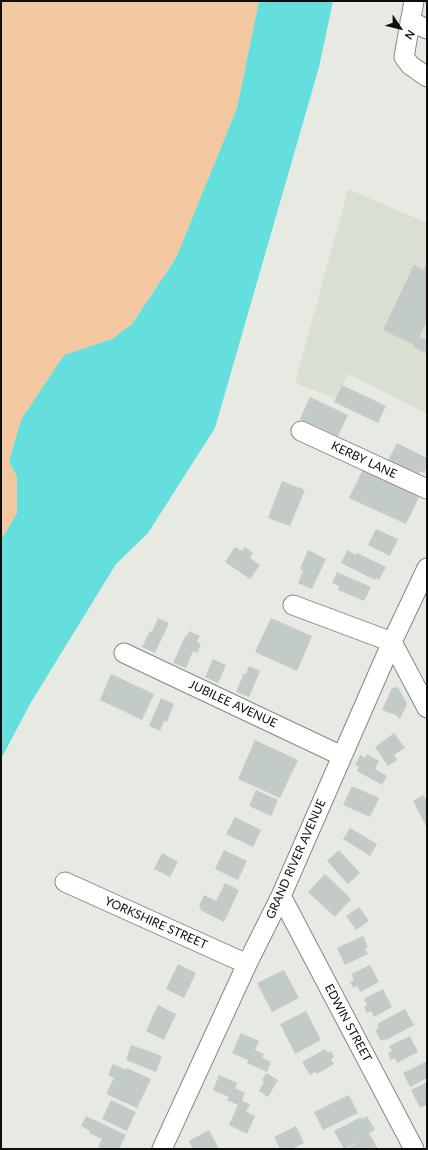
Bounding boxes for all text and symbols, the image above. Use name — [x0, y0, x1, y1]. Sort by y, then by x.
north arrow — [380, 8, 420, 48]
text: N — [402, 28, 418, 42]
street label: KERBY LANE — [329, 439, 399, 481]
street label: JUBILEE AVENUE — [187, 677, 279, 731]
street label: GRAND RIVER AVENUE — [263, 797, 329, 921]
street label: YORKSHIRE STREET — [102, 894, 210, 952]
street label: EDWIN STREET — [321, 982, 375, 1064]

